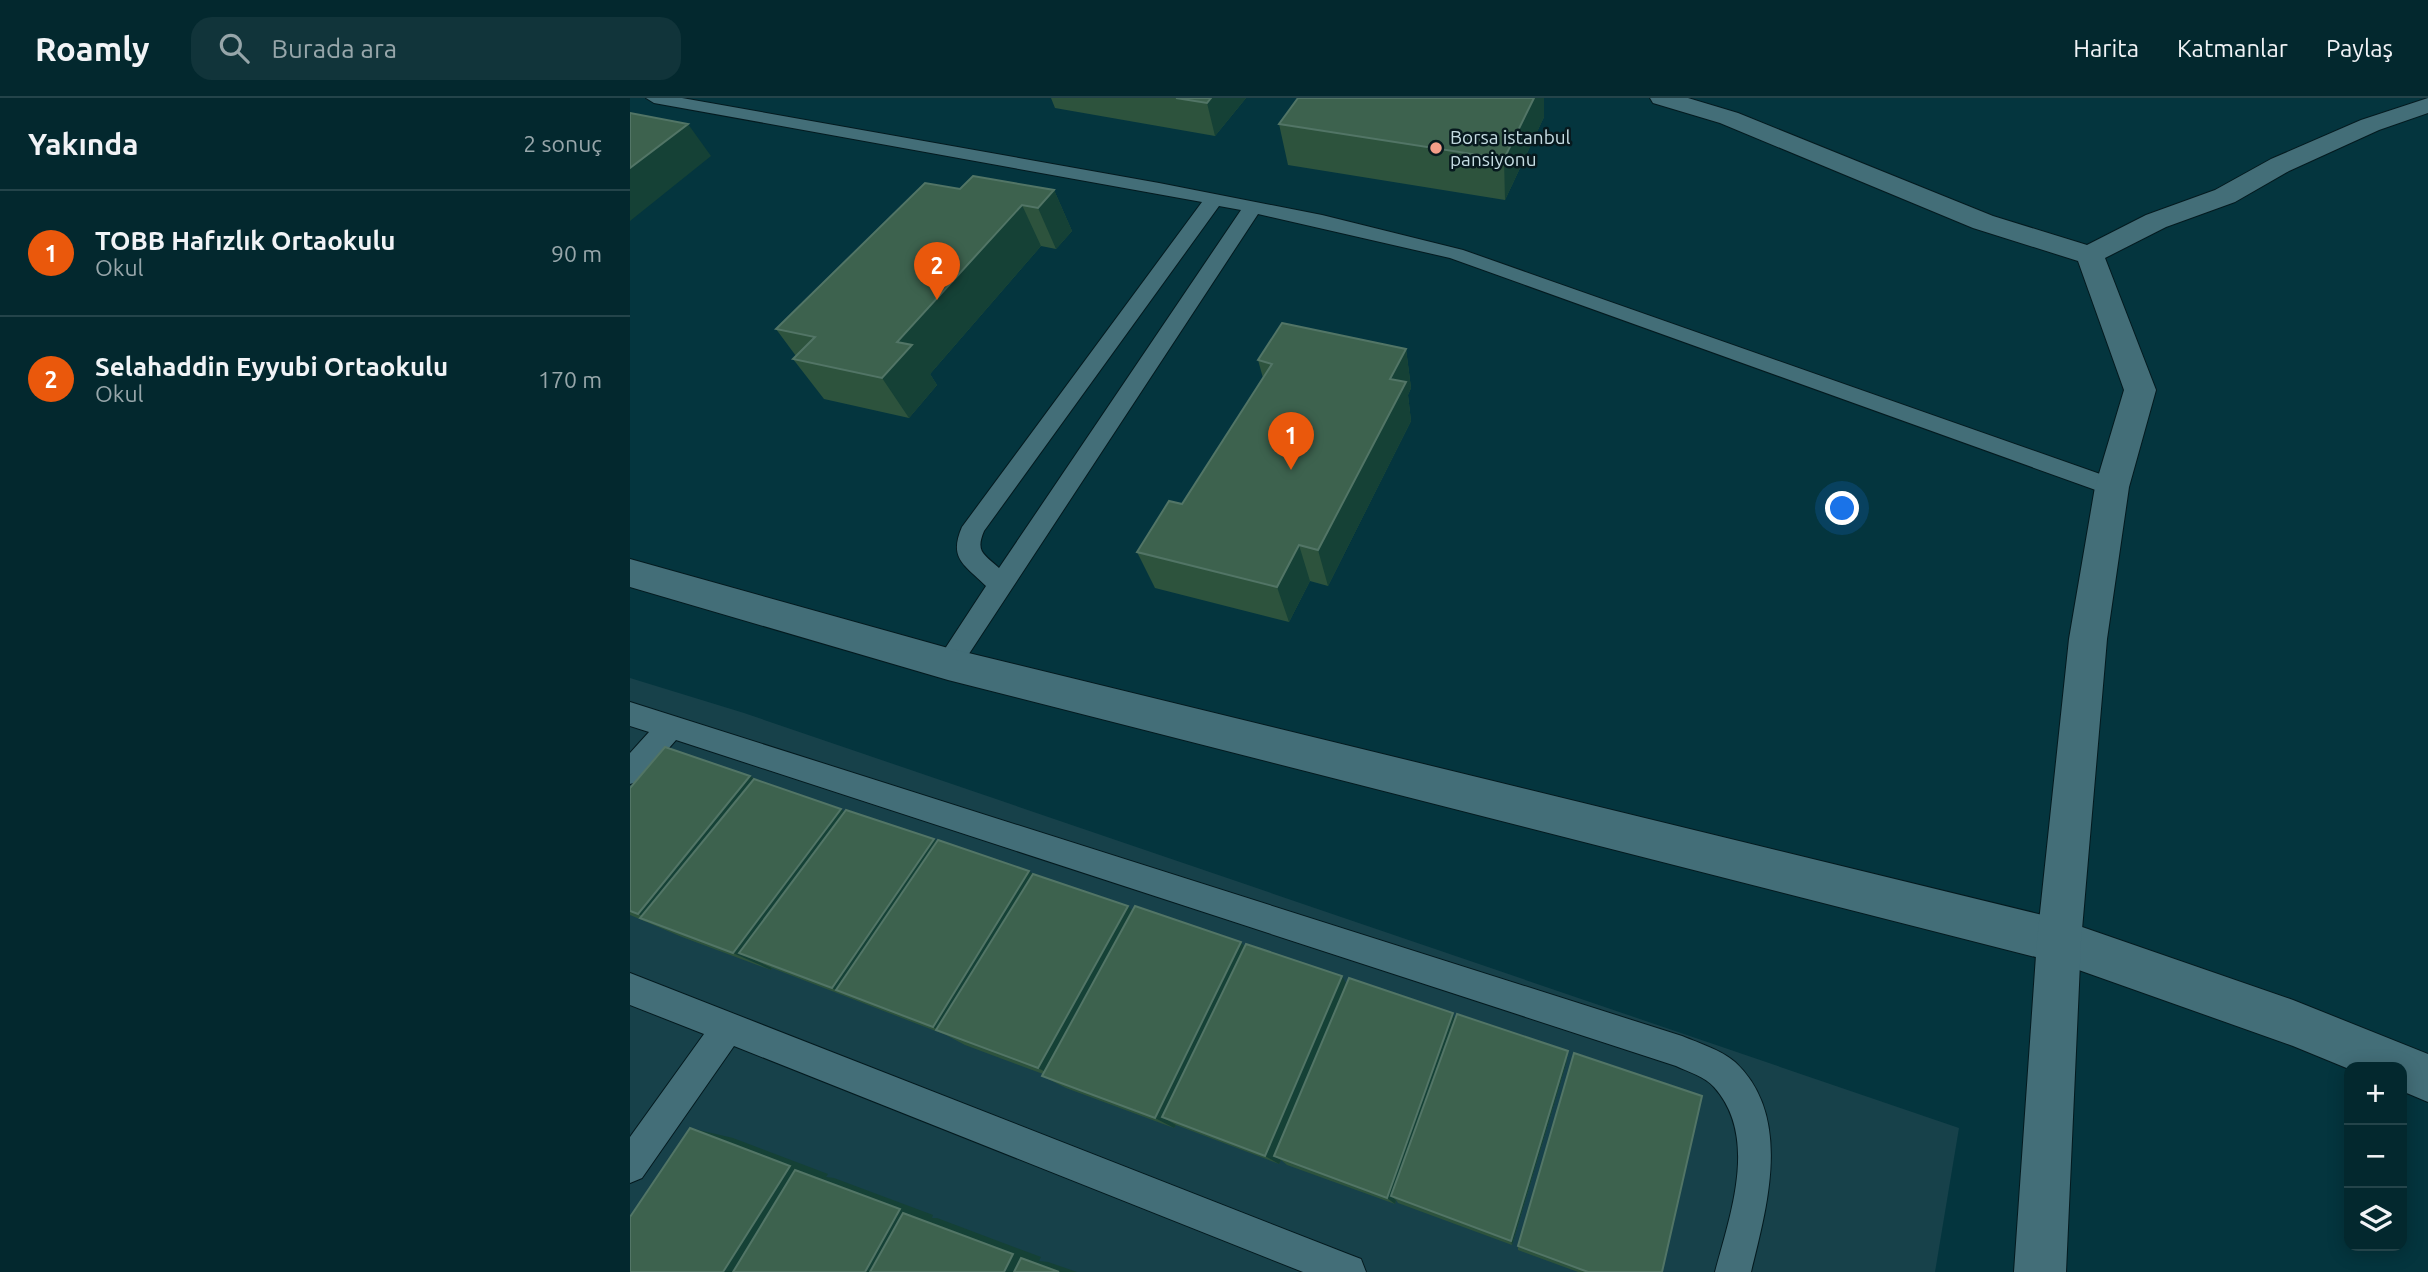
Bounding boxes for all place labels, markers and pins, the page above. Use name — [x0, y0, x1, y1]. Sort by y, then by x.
place label: Borsa istanbul pansiyonu — [1450, 126, 1571, 170]
marker: Borsa istanbul pansiyonu — [1428, 140, 1444, 156]
pin: 2 — [914, 242, 960, 300]
pin: 1 — [1268, 412, 1314, 470]

